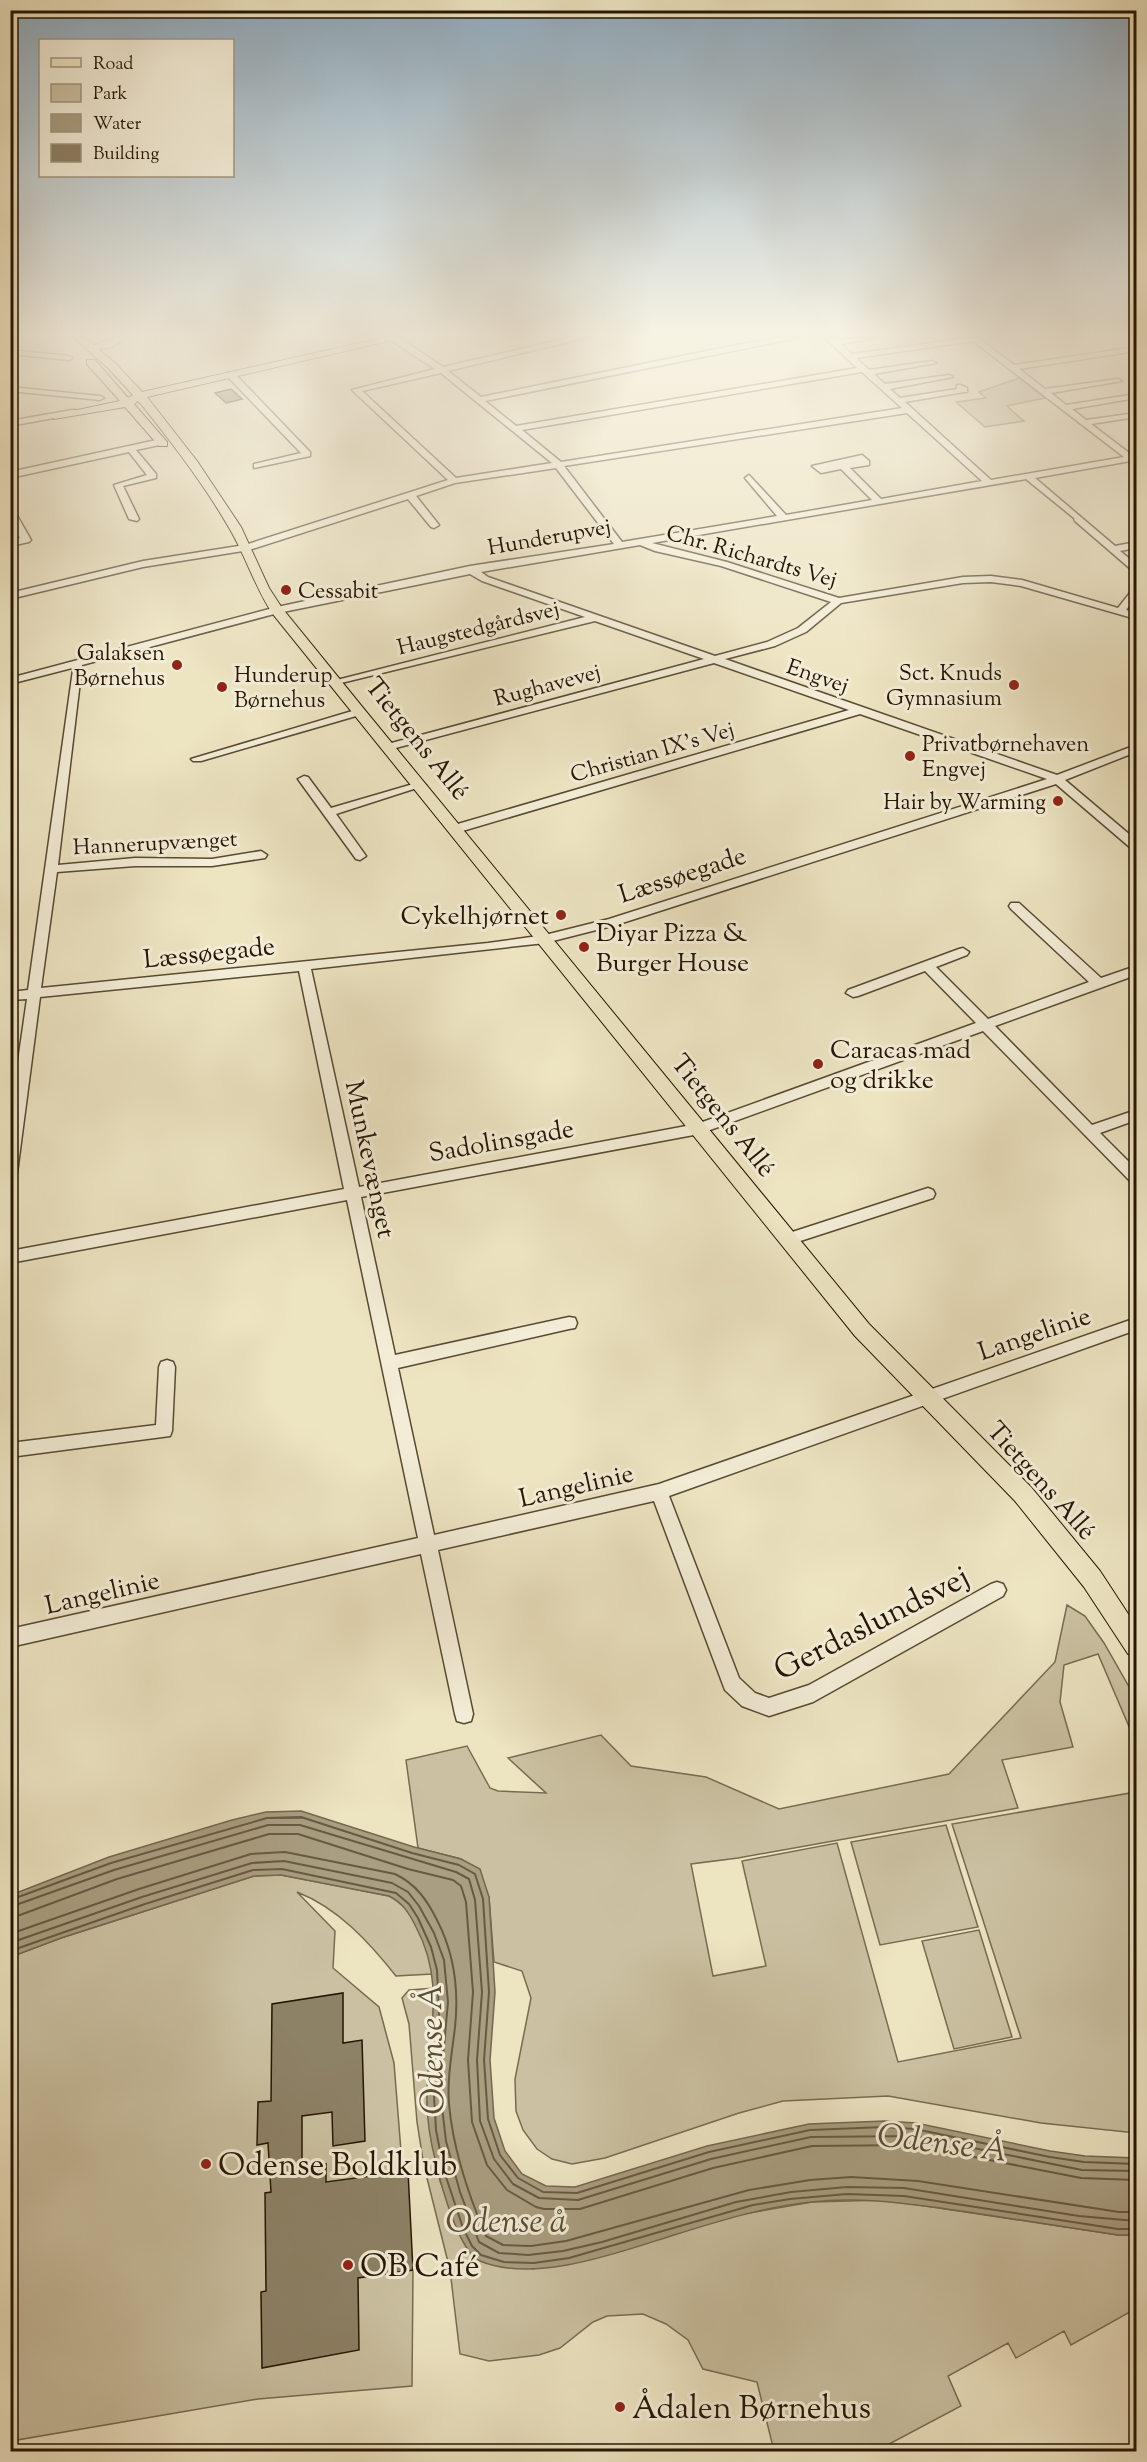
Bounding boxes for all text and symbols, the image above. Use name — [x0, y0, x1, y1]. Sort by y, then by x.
legend — [39, 39, 234, 177]
text: Road — [93, 52, 133, 78]
text: Park — [93, 82, 128, 108]
text: Water — [93, 112, 142, 138]
text: Building — [93, 142, 159, 168]
street label: Hunderupvej — [485, 512, 614, 566]
street label: Chr. Richardts Vej — [662, 518, 840, 598]
place label: Cessabit — [298, 577, 379, 609]
marker: Cessabit — [279, 583, 293, 597]
street label: Haugstedgårdsvej — [394, 594, 563, 666]
place label: Galaksen Børnehus — [74, 639, 165, 696]
street label: Engvej — [782, 652, 852, 703]
street label: Rughavevej — [491, 657, 605, 716]
marker: Galaksen Børnehus — [170, 658, 184, 672]
place label: Sct. Knuds Gymnasium — [886, 659, 1002, 716]
place label: Hunderup Børnehus — [234, 661, 332, 718]
street label: Tietgens Allé — [355, 670, 477, 809]
marker: Sct. Knuds Gymnasium — [1007, 678, 1021, 692]
marker: Hunderup Børnehus — [215, 680, 229, 694]
street label: Christian IX's Vej — [567, 715, 739, 793]
place label: Privatbørnehaven Engvej — [922, 730, 1089, 787]
marker: Privatbørnehaven Engvej — [903, 749, 917, 763]
place label: Hair by Warming — [883, 788, 1046, 820]
marker: Hair by Warming — [1051, 794, 1065, 808]
street label: Hannerupvænget — [72, 825, 239, 865]
street label: Læssøegade — [614, 838, 751, 914]
place label: Cykelhjørnet — [400, 899, 549, 936]
marker: Cykelhjørnet — [554, 908, 568, 922]
place label: Diyar Pizza & Burger House — [596, 916, 749, 983]
street label: Læssøegade — [142, 929, 277, 980]
marker: Diyar Pizza & Burger House — [577, 940, 591, 954]
place label: Caracas mad og drikke — [830, 1033, 971, 1100]
street label: Tietgens Allé — [661, 1047, 783, 1186]
marker: Caracas mad og drikke — [811, 1057, 825, 1071]
street label: Munkevænget — [334, 1077, 403, 1242]
street label: Sadolinsgade — [426, 1112, 577, 1173]
street label: Langelinie — [974, 1299, 1096, 1372]
street label: Tietgens Allé — [977, 1414, 1104, 1549]
street label: Langelinie — [516, 1456, 638, 1519]
street label: Gerdaslundsvej — [766, 1556, 978, 1694]
street label: Langelinie — [42, 1563, 164, 1626]
water label: Odense Å — [409, 1985, 459, 2115]
water label: Odense Å — [874, 2113, 1009, 2177]
place label: Odense Boldklub — [218, 2144, 457, 2190]
marker: Odense Boldklub — [199, 2157, 213, 2171]
water label: Odense å — [445, 2200, 567, 2248]
place label: OB Café — [360, 2245, 480, 2291]
marker: OB Café — [341, 2258, 355, 2272]
place label: Ådalen Børnehus — [632, 2387, 871, 2433]
marker: Ådalen Børnehus — [613, 2400, 627, 2414]

